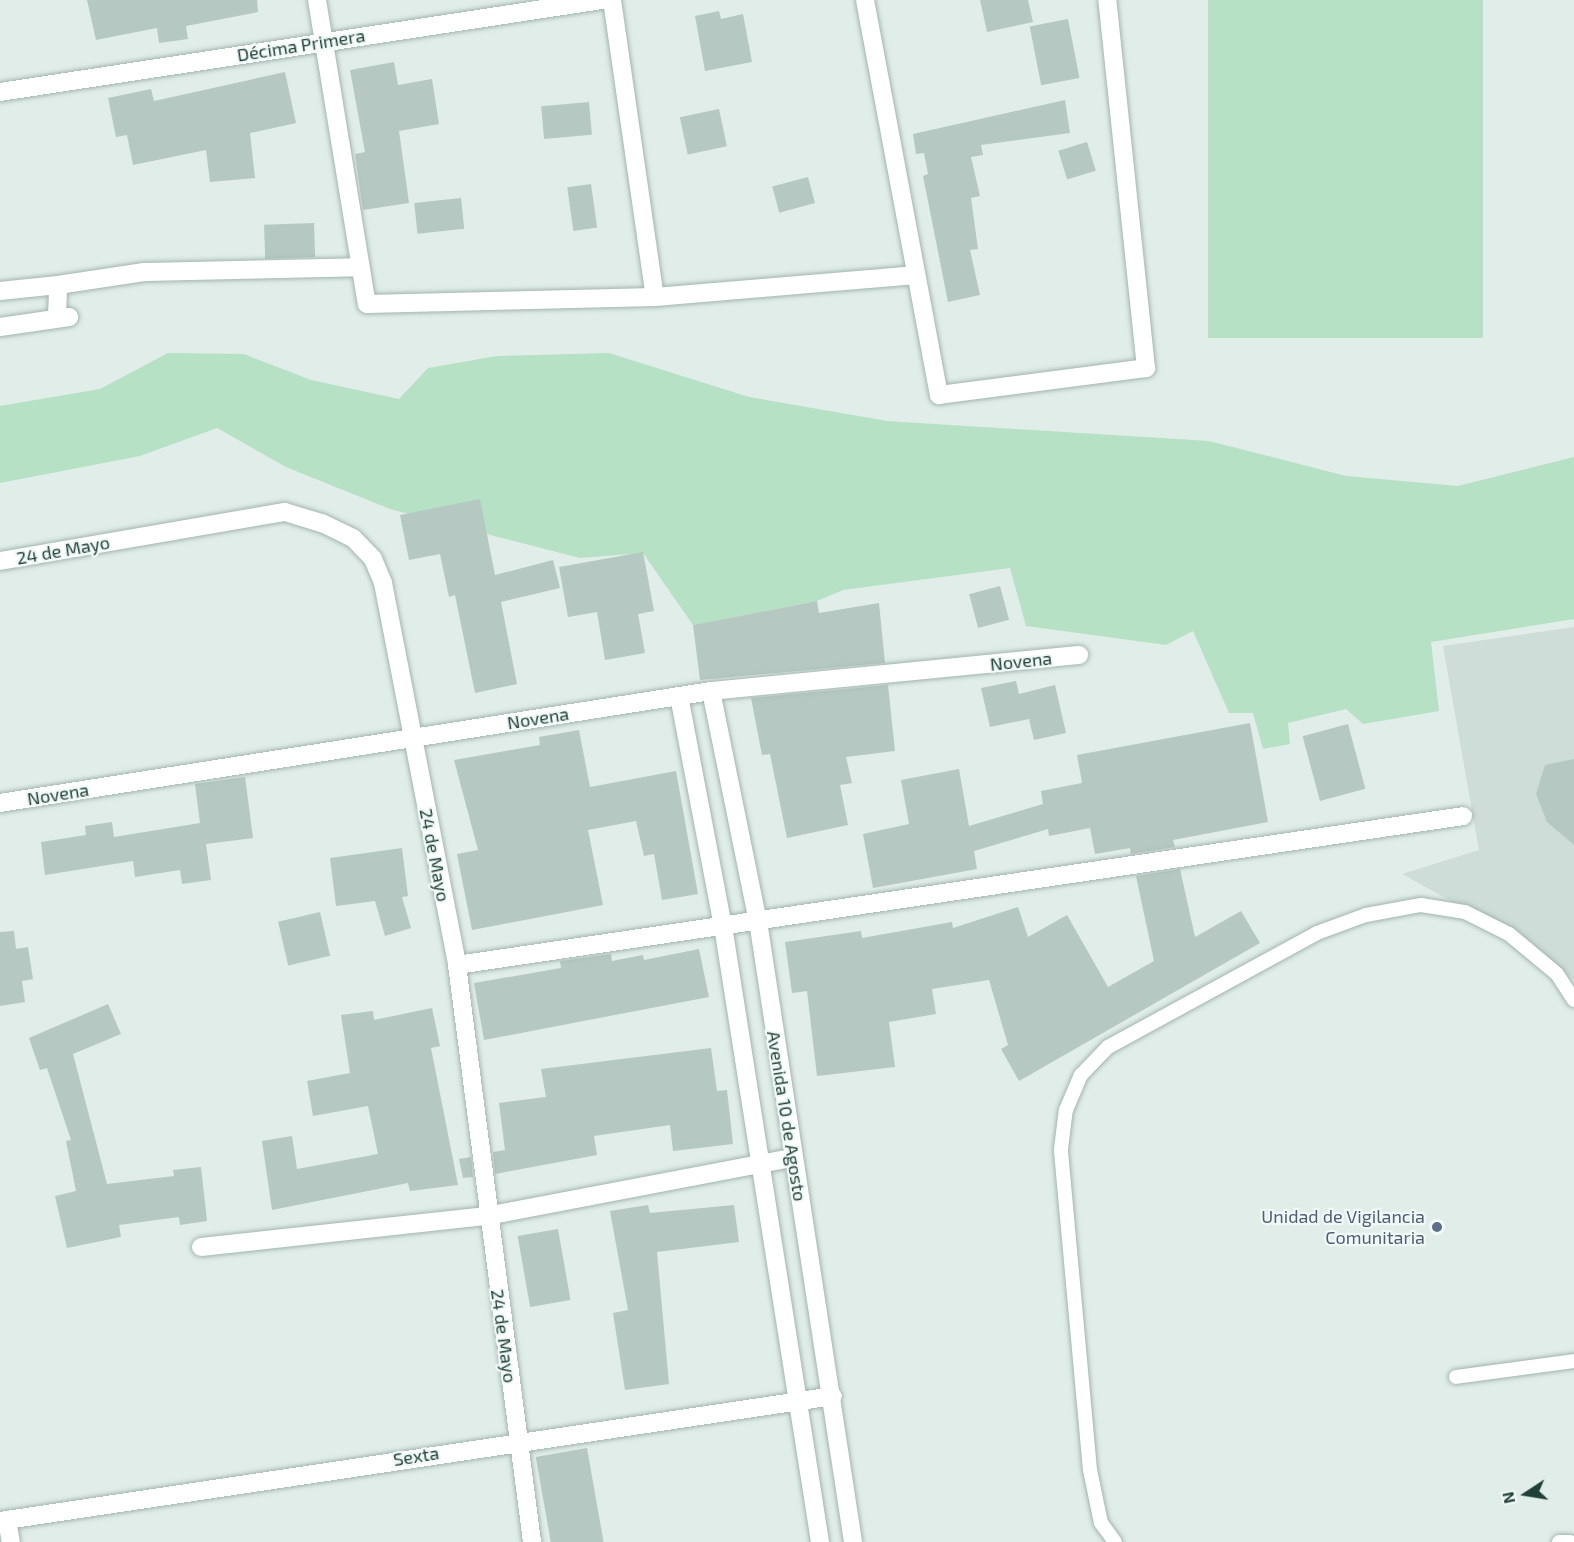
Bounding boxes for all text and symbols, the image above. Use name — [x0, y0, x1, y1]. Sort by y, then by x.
street label: Décima Primera — [235, 24, 367, 66]
street label: 24 de Mayo — [15, 531, 111, 569]
street label: Novena — [989, 647, 1053, 675]
street label: Novena — [506, 702, 570, 734]
street label: Novena — [26, 778, 90, 810]
street label: 24 de Mayo — [415, 807, 455, 903]
street label: Avenida 10 de Agosto — [763, 1029, 811, 1203]
place label: Unidad de Vigilancia Comunitaria — [1261, 1206, 1425, 1248]
marker: Unidad de Vigilancia Comunitaria — [1430, 1220, 1444, 1234]
street label: 24 de Mayo — [487, 1288, 521, 1384]
street label: Sexta — [392, 1442, 440, 1470]
north arrow — [1496, 1464, 1556, 1524]
text: N — [1497, 1490, 1518, 1505]

